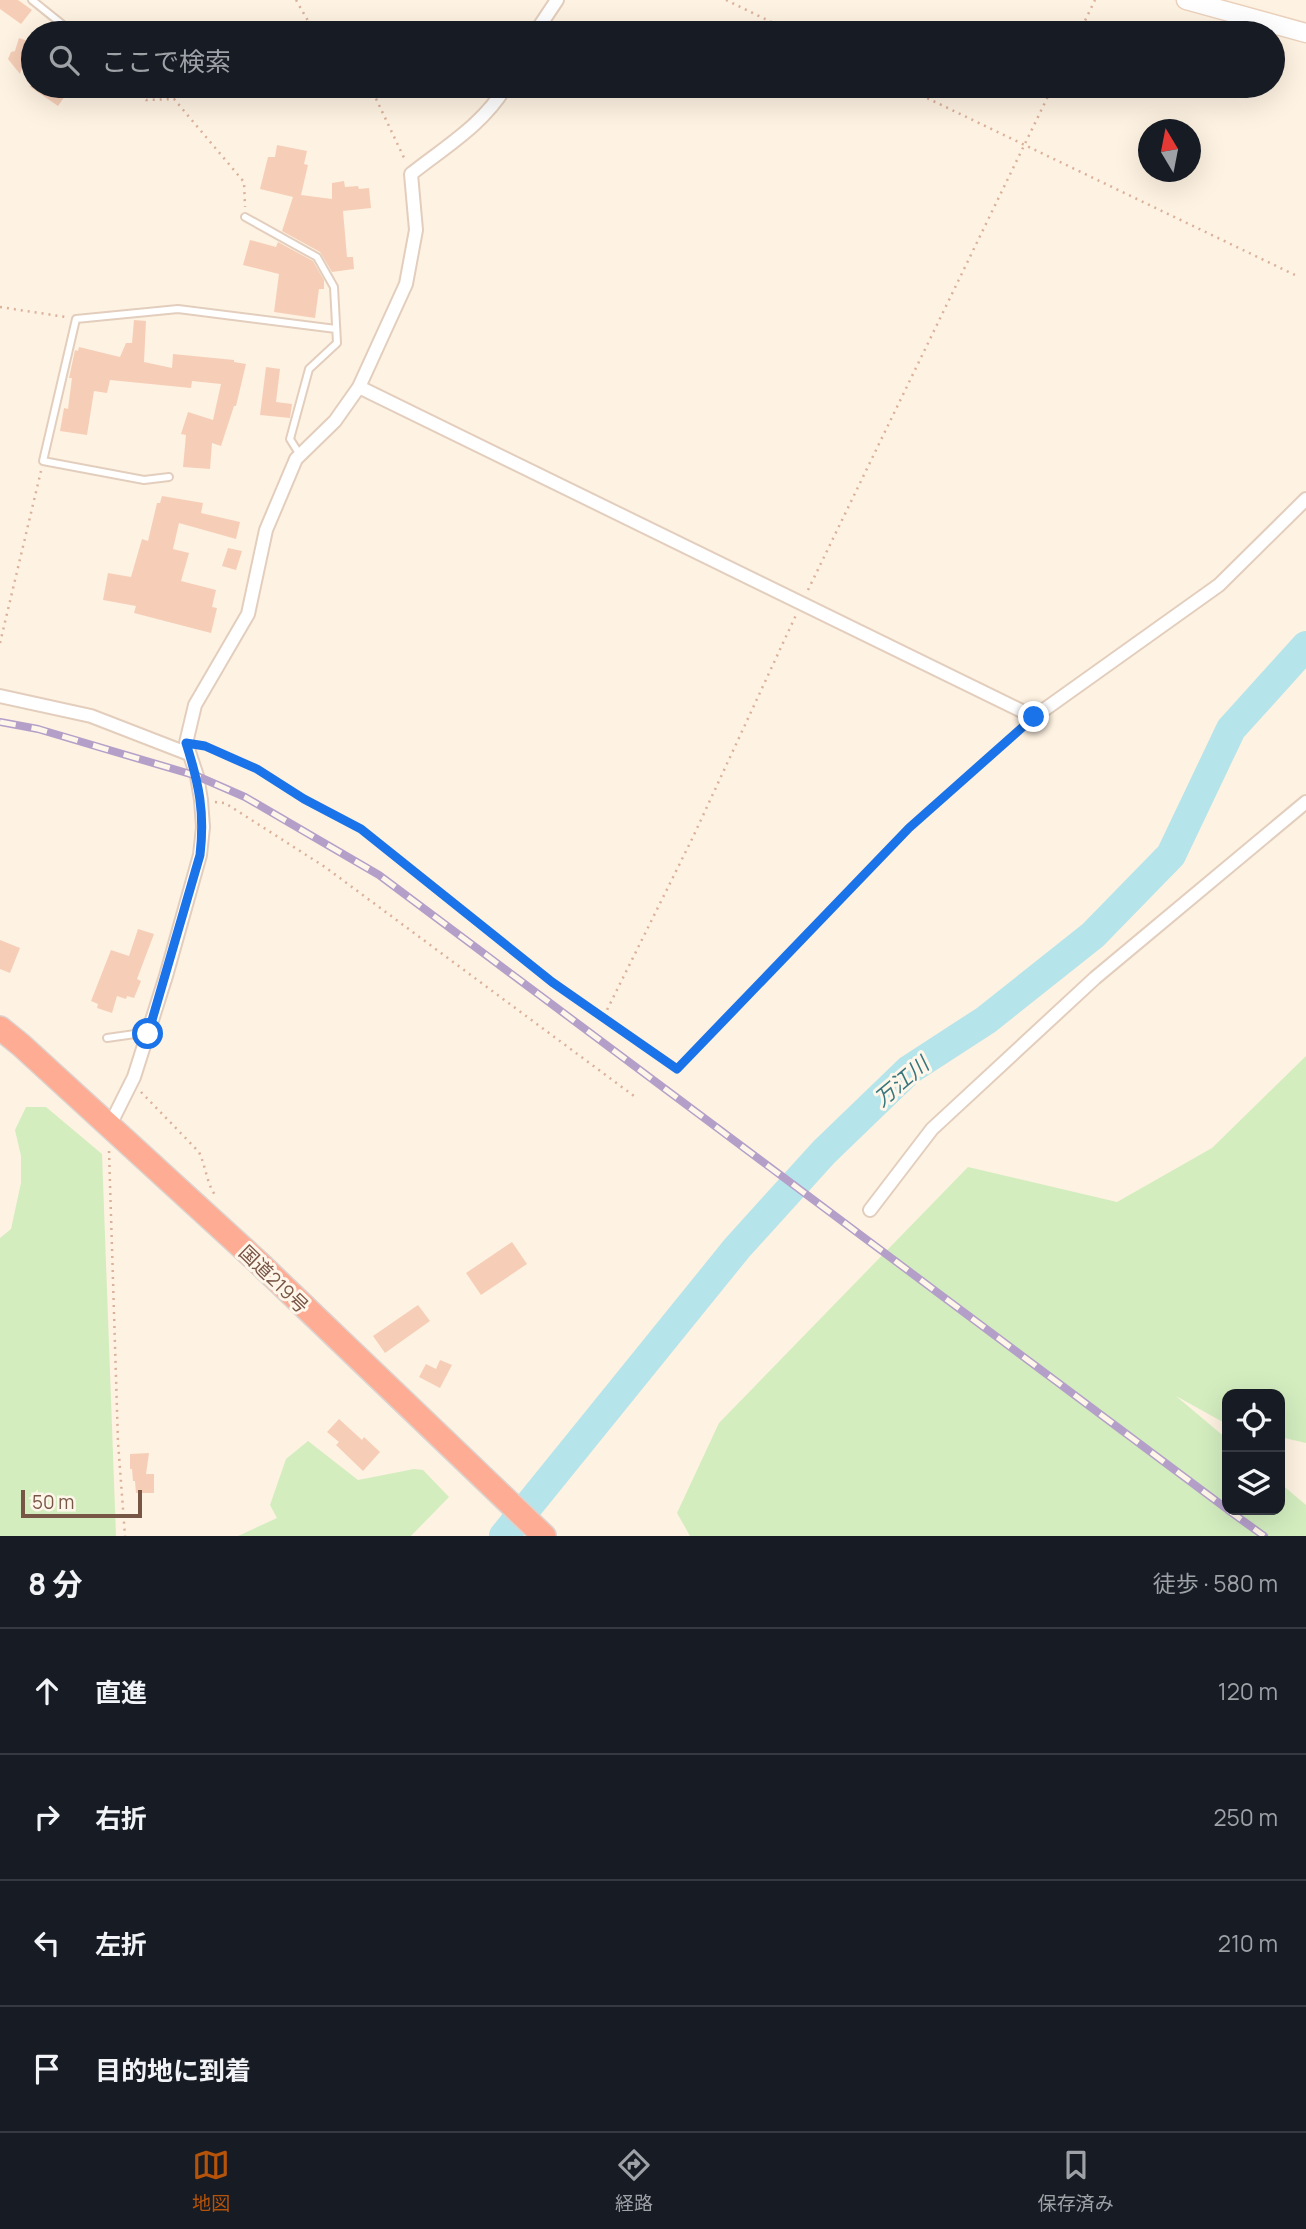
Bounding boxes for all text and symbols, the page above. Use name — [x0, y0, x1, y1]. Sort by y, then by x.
search box — [21, 21, 1285, 98]
icon: search — [45, 41, 83, 79]
text: ここで検索 — [101, 43, 231, 79]
north arrow — [1138, 119, 1201, 182]
route end — [1018, 701, 1049, 732]
route start — [132, 1018, 163, 1049]
water label: 万江川 — [868, 1049, 936, 1112]
street label: 国道219号 — [234, 1239, 314, 1319]
map controls — [1222, 1389, 1285, 1515]
button: locate — [1222, 1389, 1285, 1452]
button: layers — [1222, 1452, 1285, 1515]
scale bar — [21, 1487, 142, 1519]
text: 50 m — [32, 1489, 74, 1515]
text: 8 分 — [28, 1563, 82, 1604]
text: 徒歩 · 580 m — [1153, 1567, 1278, 1599]
icon: ahead — [28, 1672, 66, 1710]
text: 直進 — [95, 1674, 147, 1710]
text: 120 m — [1218, 1675, 1278, 1707]
icon: right — [28, 1798, 66, 1836]
text: 右折 — [95, 1800, 147, 1836]
text: 250 m — [1213, 1801, 1278, 1833]
icon: left — [28, 1924, 66, 1962]
text: 左折 — [95, 1926, 147, 1962]
text: 210 m — [1218, 1927, 1278, 1959]
icon: arrive — [28, 2050, 66, 2088]
text: 目的地に到着 — [95, 2052, 251, 2088]
tab: 地図 — [192, 2146, 230, 2216]
tab: 経路 — [615, 2146, 653, 2216]
tab: 保存済み — [1038, 2146, 1114, 2216]

